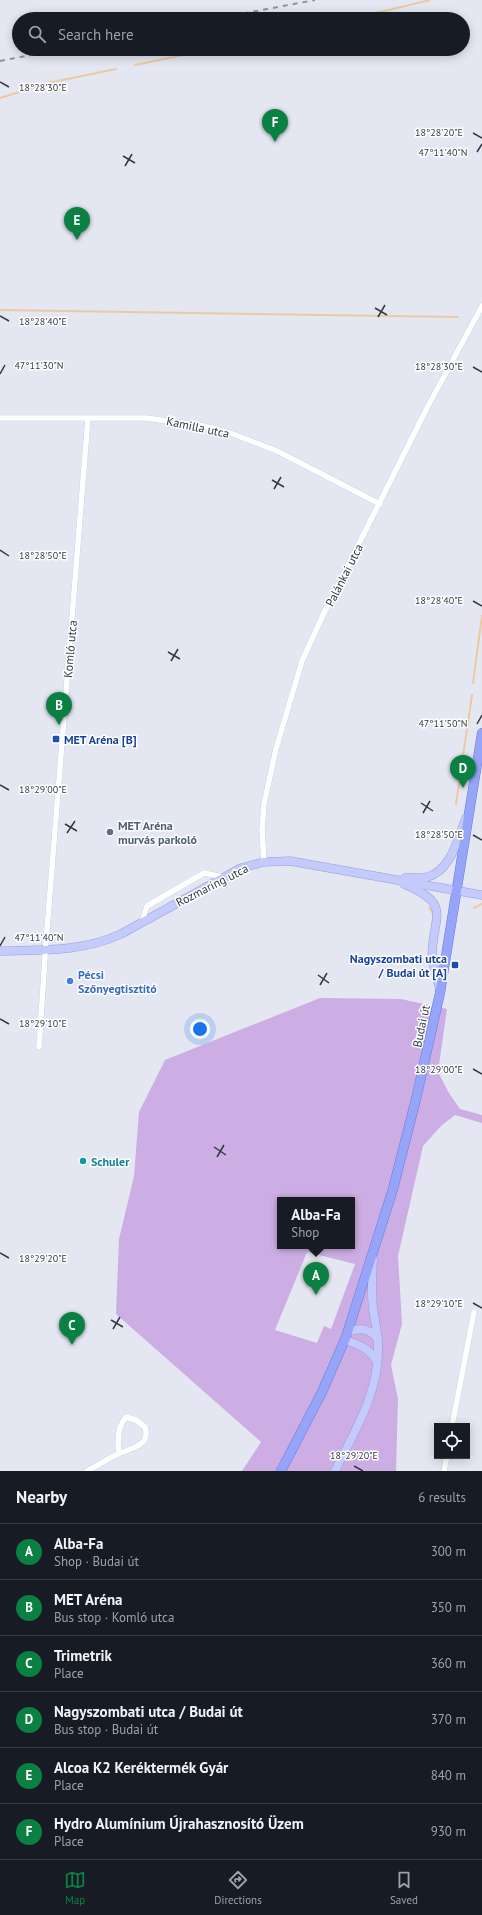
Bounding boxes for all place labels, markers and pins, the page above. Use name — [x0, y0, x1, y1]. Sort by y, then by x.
pin: F — [262, 109, 288, 142]
pin: E — [64, 207, 90, 240]
pin: B — [46, 692, 72, 725]
place label: MET Aréna [B] — [64, 732, 137, 748]
marker: MET Aréna [B] — [51, 734, 61, 744]
pin: D — [450, 755, 476, 788]
place label: MET Aréna murvás parkoló — [118, 818, 197, 847]
marker: MET Aréna murvás parkoló — [105, 827, 115, 837]
place label: Nagyszombati utca / Budai út [A] — [350, 951, 447, 981]
marker: Nagyszombati utca / Budai út [A] — [450, 960, 460, 970]
place label: Pécsi Szőnyegtisztító — [78, 967, 157, 996]
marker: Pécsi Szőnyegtisztító — [65, 976, 75, 986]
place label: Schuler — [91, 1154, 130, 1169]
marker: Schuler — [78, 1156, 88, 1166]
pin: A — [303, 1262, 329, 1295]
pin: C — [59, 1312, 85, 1345]

